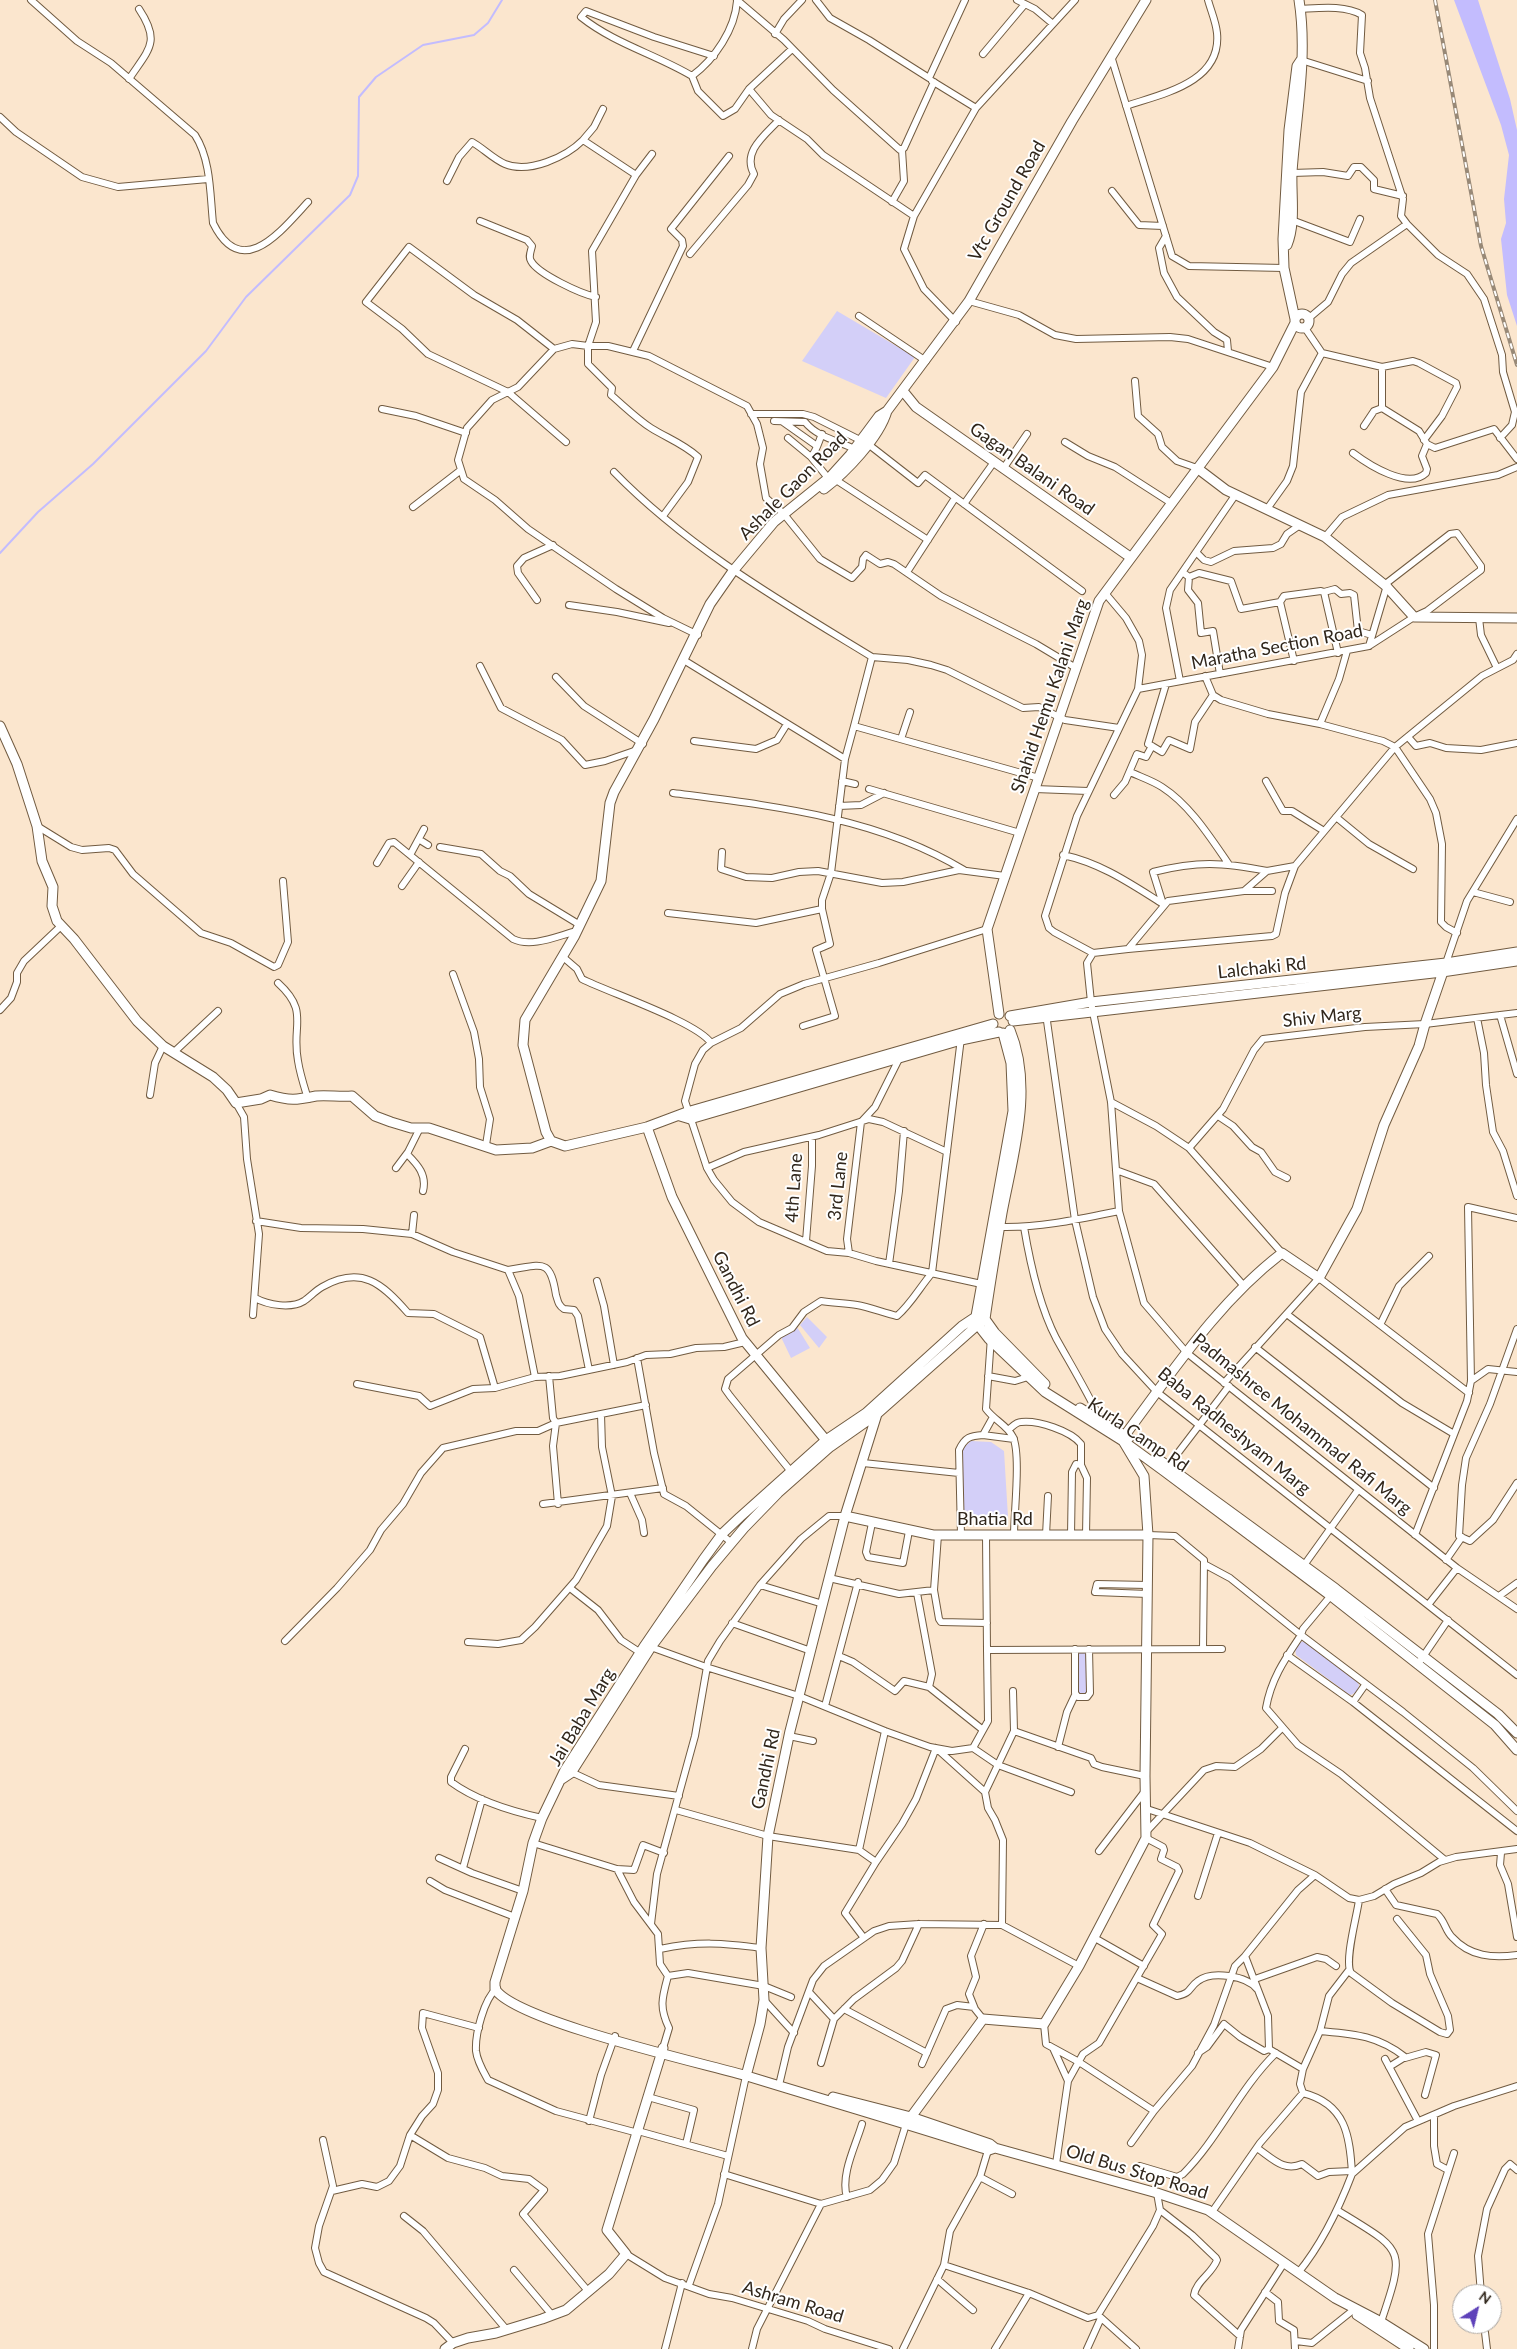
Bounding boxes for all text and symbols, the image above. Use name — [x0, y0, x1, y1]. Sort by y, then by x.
street label: Vtc Ground Road — [964, 137, 1050, 265]
street label: Gagan Balani Road — [965, 418, 1099, 520]
street label: Ashale Gaon Road — [734, 427, 852, 545]
street label: Shahid Hemu Kalani Marg — [1007, 596, 1093, 796]
street label: Maratha Section Road — [1189, 620, 1365, 674]
street label: Lalchaki Rd — [1217, 953, 1307, 983]
street label: Shiv Marg — [1282, 1002, 1362, 1032]
street label: 3rd Lane — [824, 1151, 852, 1221]
street label: 4th Lane — [781, 1153, 807, 1223]
street label: Gandhi Rd — [708, 1248, 764, 1330]
street label: Padmashree Mohammad Rafi Marg — [1188, 1329, 1416, 1519]
street label: Baba Radheshyam Marg — [1153, 1363, 1315, 1499]
street label: Kurla Camp Rd — [1083, 1393, 1193, 1477]
street label: Bhatia Rd — [957, 1508, 1033, 1530]
street label: Jai Baba Marg — [544, 1664, 620, 1770]
street label: Gandhi Rd — [747, 1727, 785, 1811]
street label: Old Bus Stop Road — [1063, 2140, 1211, 2204]
street label: Ashram Road — [740, 2276, 846, 2328]
north arrow — [1452, 2284, 1502, 2334]
text: N — [1476, 2287, 1495, 2307]

